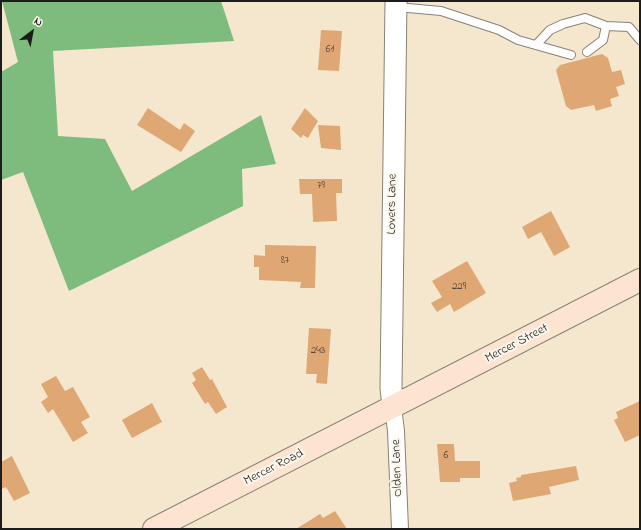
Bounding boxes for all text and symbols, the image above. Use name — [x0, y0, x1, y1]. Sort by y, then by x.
north arrow — [12, 12, 52, 52]
text: N — [31, 13, 46, 31]
house number: 61 — [326, 43, 334, 57]
street label: Lovers Lane — [385, 173, 401, 235]
house number: 79 — [317, 179, 325, 193]
house number: 87 — [281, 254, 289, 268]
house number: 229 — [452, 280, 466, 294]
street label: Mercer Street — [483, 321, 551, 367]
house number: 243 — [311, 344, 325, 358]
street label: Olden Lane — [389, 439, 407, 497]
street label: Mercer Road — [242, 446, 306, 490]
house number: 6 — [444, 449, 448, 463]

